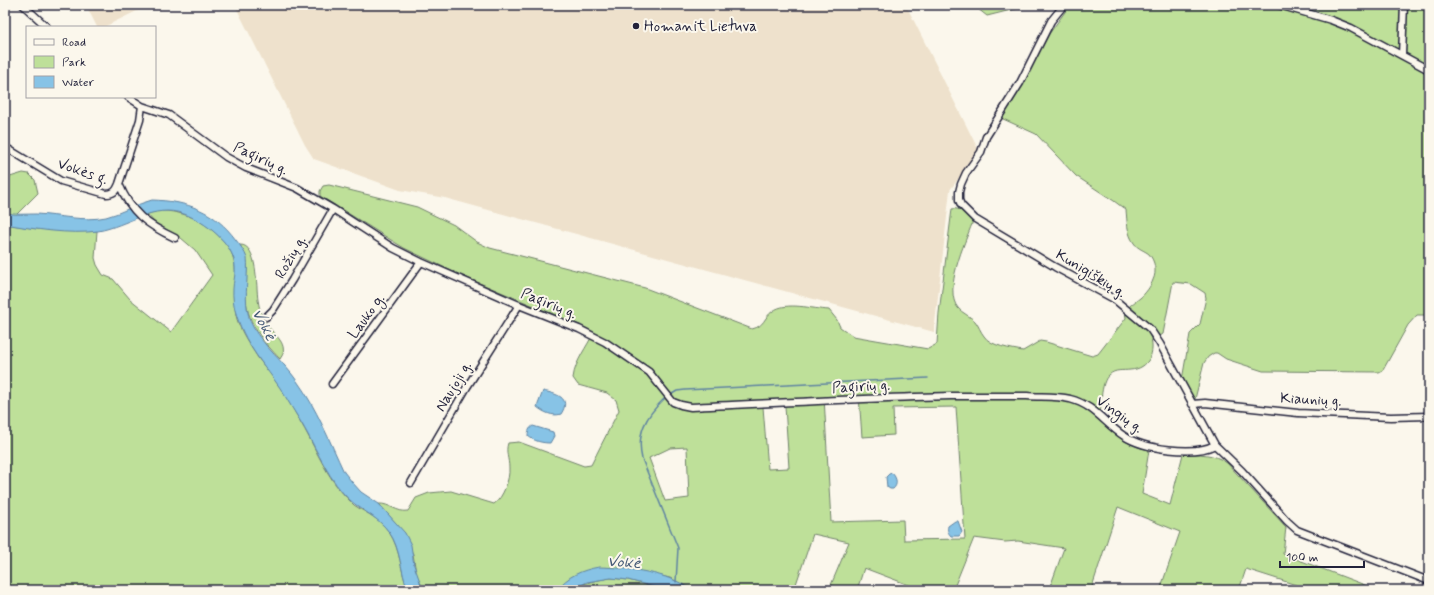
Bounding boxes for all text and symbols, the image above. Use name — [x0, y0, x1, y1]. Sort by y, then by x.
place label: Homanit Lietuva — [644, 17, 757, 37]
marker: Homanit Lietuva — [631, 21, 641, 31]
legend — [26, 26, 156, 98]
text: Road — [62, 35, 86, 51]
text: Park — [62, 55, 86, 71]
text: Water — [62, 75, 94, 91]
street label: Pagirių g. — [230, 138, 291, 181]
street label: Vokės g. — [54, 154, 111, 191]
street label: Rožių g. — [271, 232, 311, 283]
street label: Kunigiškių g. — [1051, 245, 1129, 304]
street label: Pagirių g. — [517, 284, 579, 325]
street label: Lauko g. — [344, 290, 391, 344]
water label: Vokė — [246, 305, 282, 345]
street label: Naujoji g. — [431, 358, 477, 415]
street label: Pagirių g. — [831, 375, 891, 400]
street label: Kiaunių g. — [1280, 388, 1342, 412]
street label: Vingių g. — [1091, 391, 1147, 439]
scale bar — [1280, 543, 1364, 569]
text: 100 m — [1286, 550, 1318, 566]
water label: Vokė — [606, 551, 642, 574]

